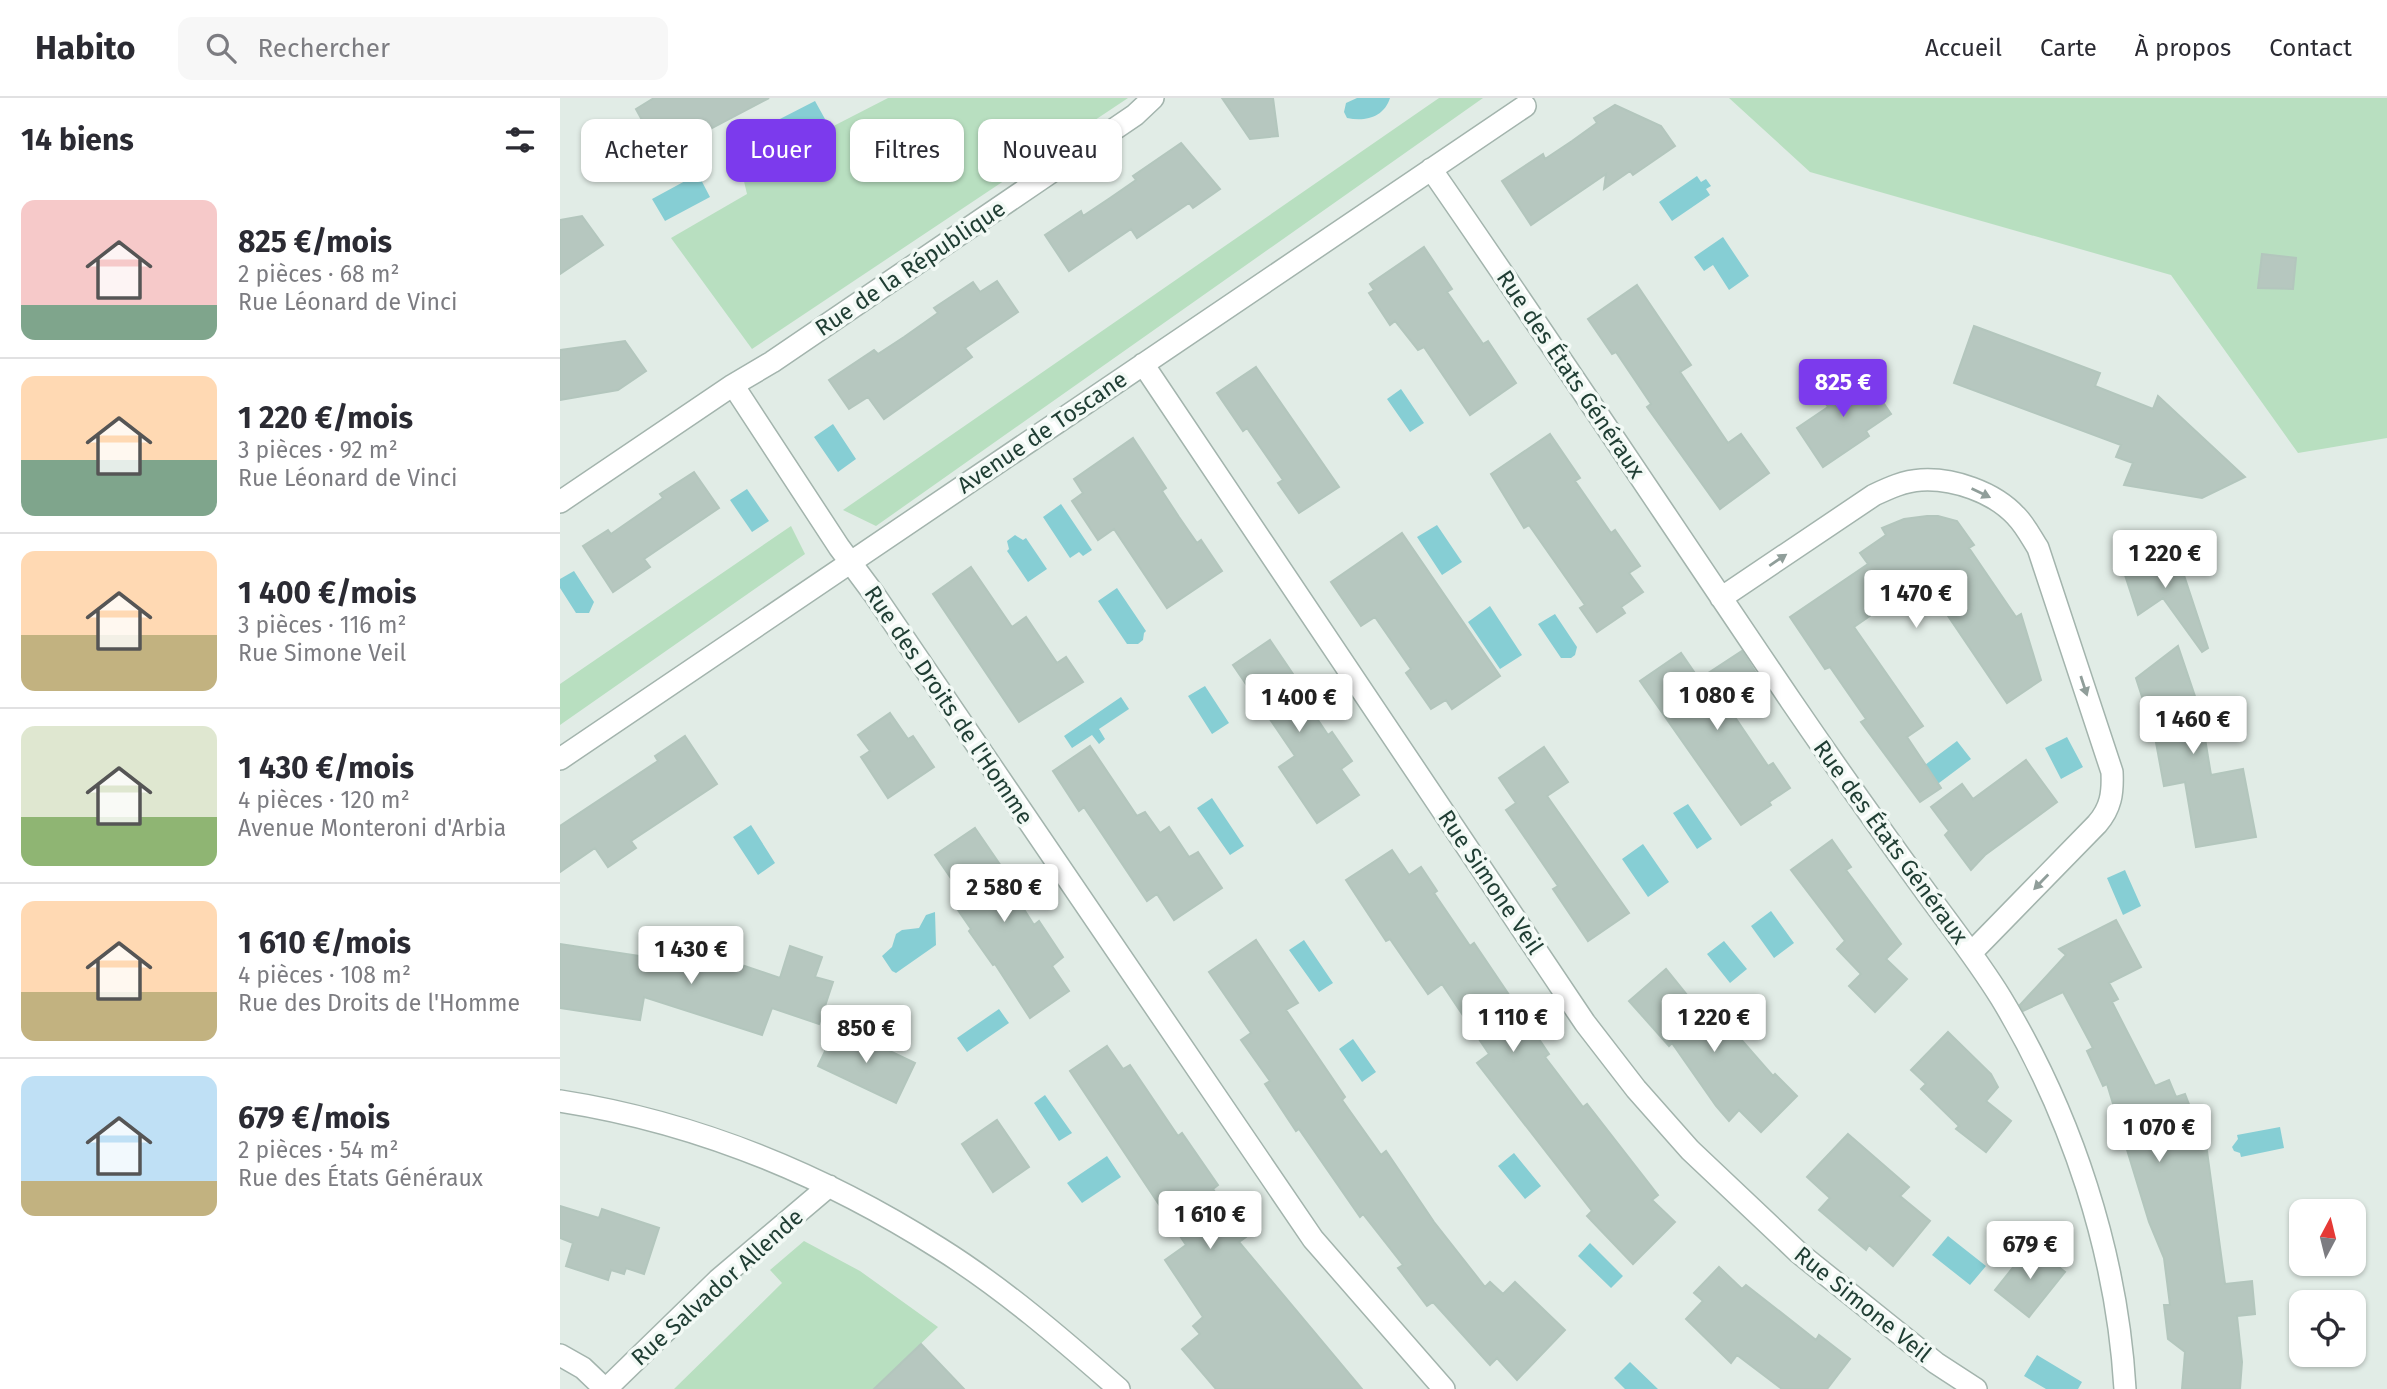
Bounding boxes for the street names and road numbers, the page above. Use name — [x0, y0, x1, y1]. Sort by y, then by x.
street label: Rue de la République — [810, 194, 1010, 342]
street label: Rue des États Généraux — [1491, 264, 1652, 484]
street label: Avenue de Toscane — [952, 365, 1132, 499]
street label: Rue des Droits de l'Homme — [859, 580, 1039, 830]
street label: Rue des États Généraux — [1808, 734, 1976, 950]
street label: Rue Simone Veil — [1432, 804, 1550, 960]
street label: Rue Salvador Allende — [625, 1202, 809, 1372]
street label: Rue Simone Veil — [1789, 1240, 1937, 1368]

